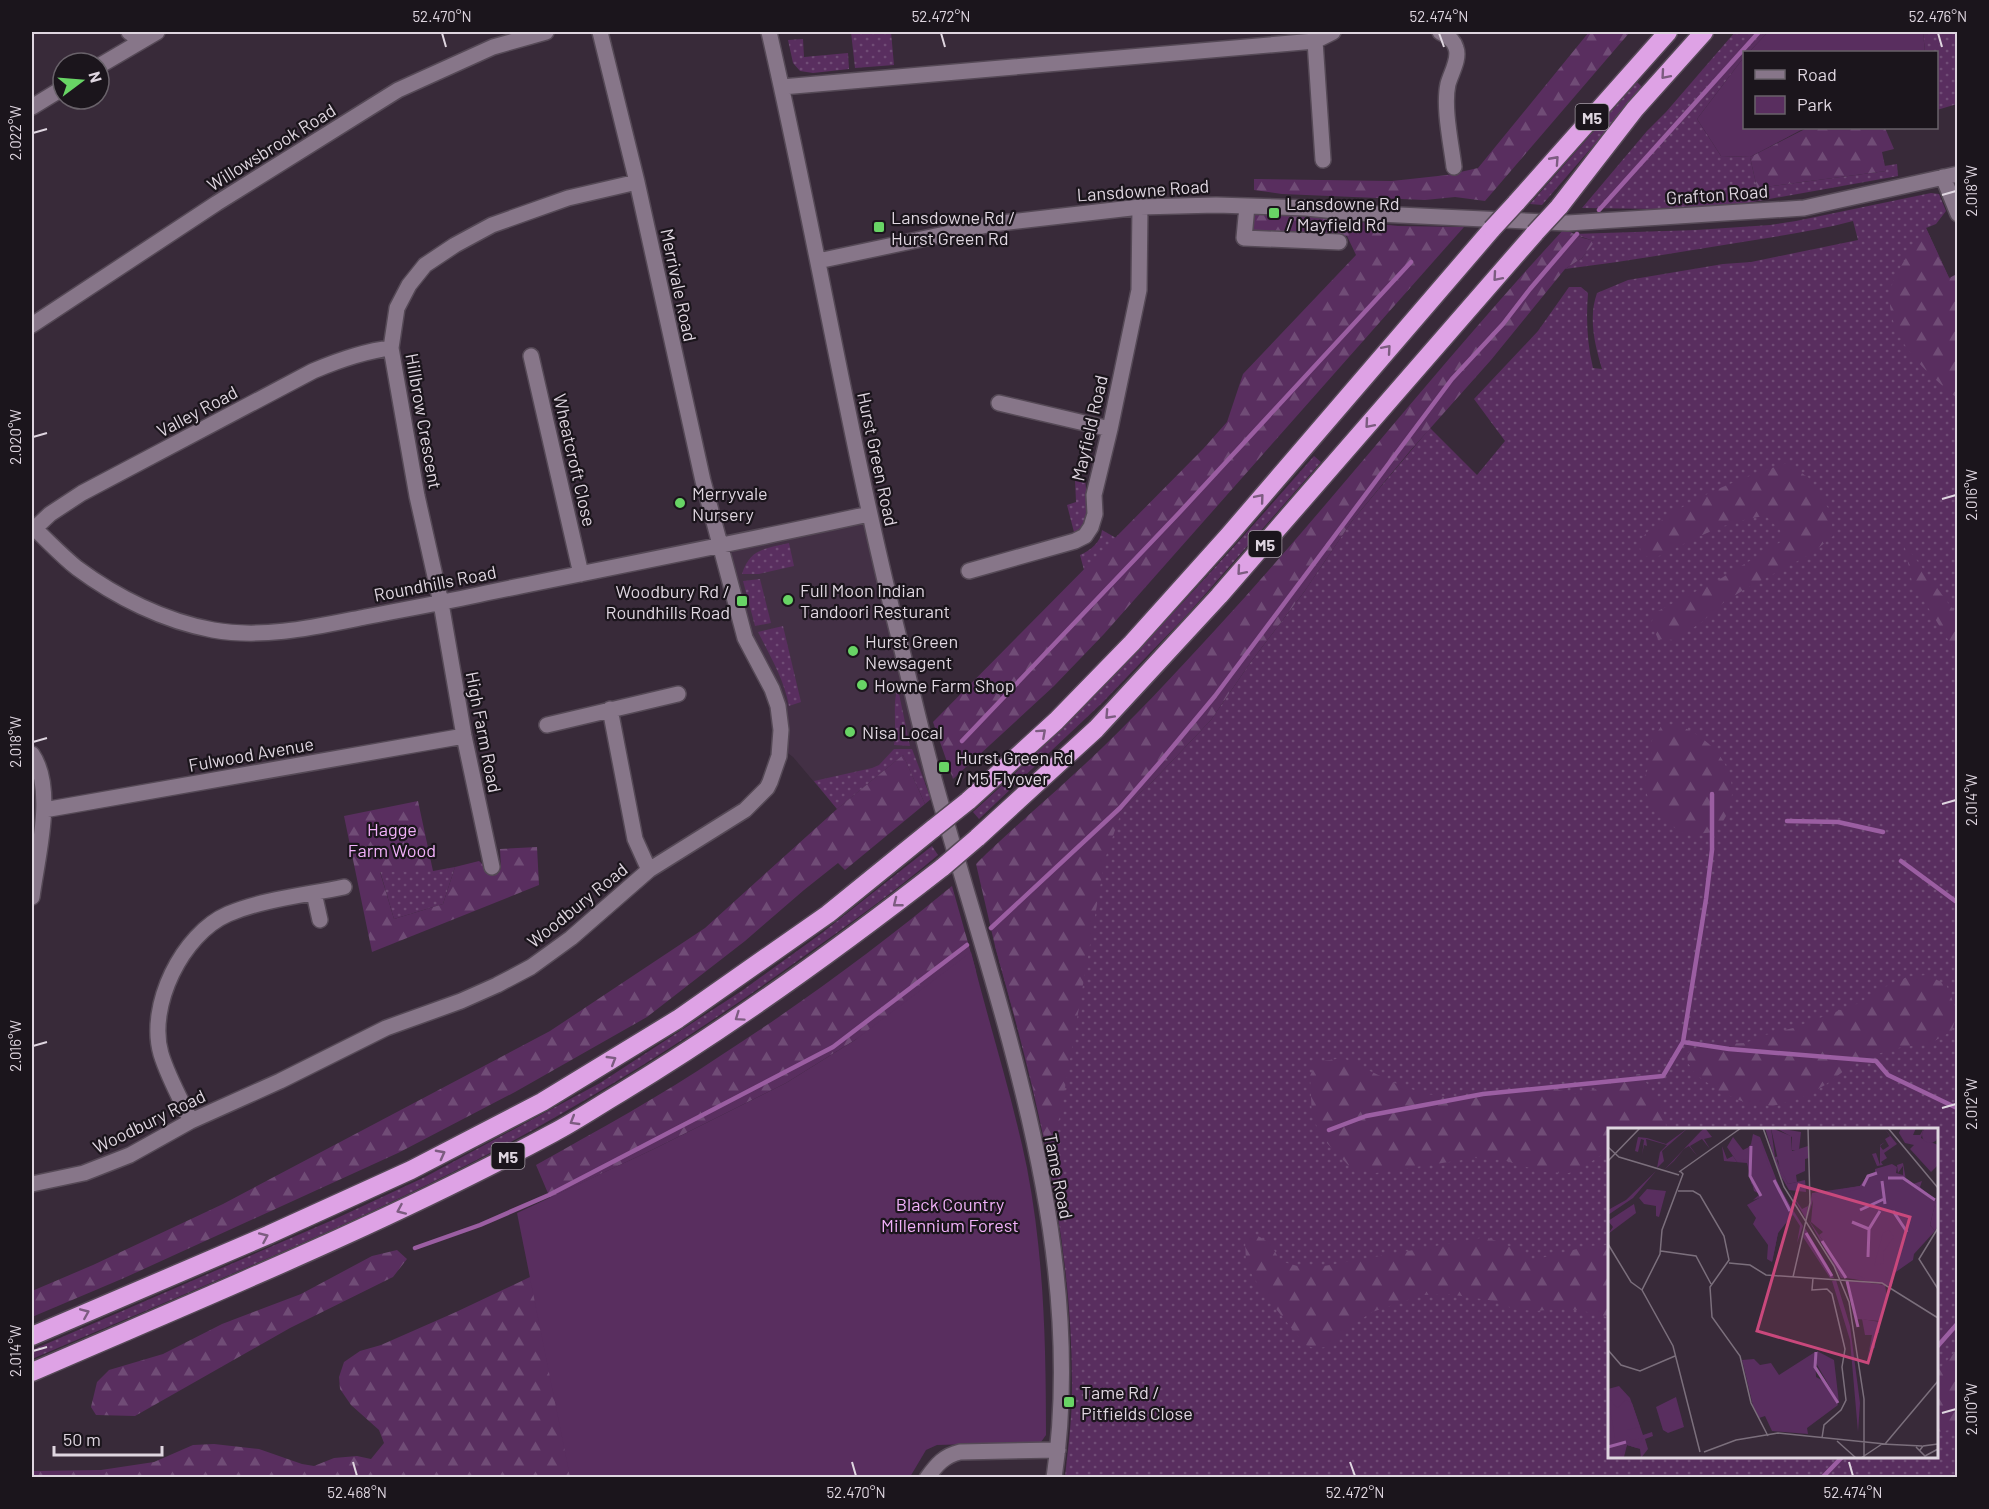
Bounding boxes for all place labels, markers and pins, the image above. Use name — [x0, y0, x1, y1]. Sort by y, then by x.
place label: Lansdowne Rd / Mayfield Rd — [1286, 192, 1400, 235]
place label: Lansdowne Rd / Hurst Green Rd — [891, 206, 1015, 249]
marker: Lansdowne Rd / Mayfield Rd — [1267, 206, 1281, 220]
marker: Lansdowne Rd / Hurst Green Rd — [872, 220, 886, 234]
place label: Merryvale Nursery — [692, 482, 768, 525]
marker: Merryvale Nursery — [673, 496, 687, 510]
place label: Full Moon Indian Tandoori Resturant — [800, 579, 950, 622]
place label: Woodbury Rd / Roundhills Road — [606, 580, 730, 623]
marker: Full Moon Indian Tandoori Resturant — [781, 593, 795, 607]
marker: Woodbury Rd / Roundhills Road — [735, 594, 749, 608]
place label: Hurst Green Newsagent — [865, 630, 958, 673]
marker: Hurst Green Newsagent — [846, 644, 860, 658]
place label: Howne Farm Shop — [874, 674, 1015, 696]
marker: Howne Farm Shop — [855, 678, 869, 692]
place label: Nisa Local — [862, 721, 943, 743]
marker: Nisa Local — [843, 725, 857, 739]
place label: Hurst Green Rd / M5 Flyover — [956, 746, 1074, 789]
marker: Hurst Green Rd / M5 Flyover — [937, 760, 951, 774]
place label: Tame Rd / Pitfields Close — [1081, 1381, 1193, 1424]
marker: Tame Rd / Pitfields Close — [1062, 1395, 1076, 1409]

